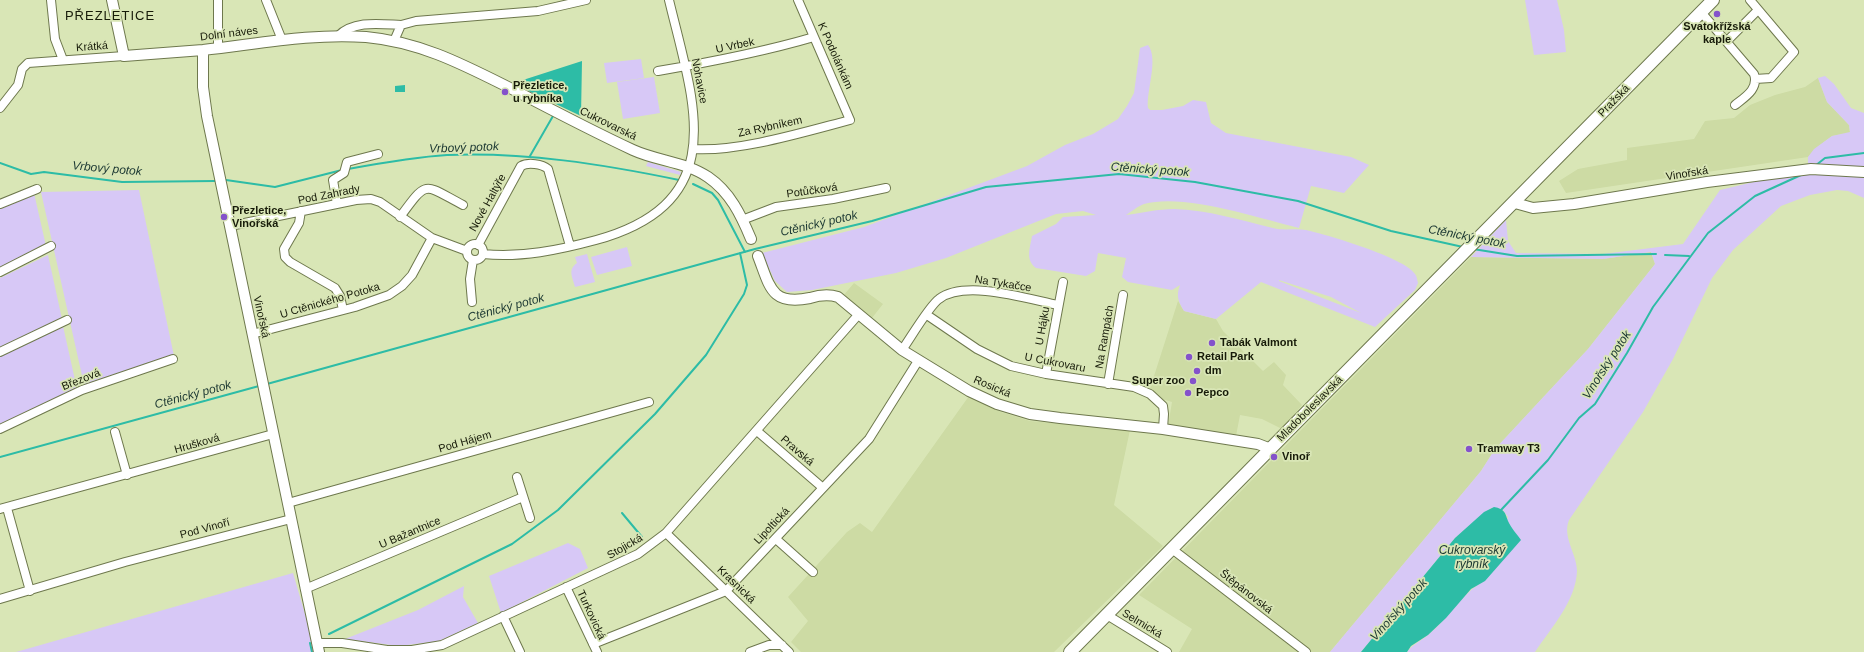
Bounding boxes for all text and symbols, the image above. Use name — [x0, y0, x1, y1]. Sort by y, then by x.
district label: PŘEZLETICE — [65, 8, 155, 24]
marker: Svatokřížská kaple — [1712, 9, 1722, 19]
place label: Svatokřížská kaple — [1683, 20, 1751, 46]
street label: K Podolánkám — [814, 21, 856, 91]
street label: Dolní náves — [199, 24, 259, 44]
street label: U Vrbek — [714, 35, 756, 57]
street label: Krátká — [76, 39, 108, 55]
street label: Nohavice — [688, 57, 710, 105]
place label: Přezletice, u rybníka — [513, 79, 567, 105]
street label: Pražská — [1595, 82, 1633, 120]
marker: Přezletice, u rybníka — [500, 87, 510, 97]
street label: Cukrovarská — [577, 105, 639, 143]
street label: Za Rybníkem — [737, 114, 803, 140]
water label: Vrbový potok — [429, 140, 499, 156]
water label: Vrbový potok — [72, 159, 142, 179]
water label: Ctěnický potok — [1110, 160, 1190, 180]
street label: Vinořská — [1665, 164, 1709, 184]
street label: Nové Haltýře — [467, 172, 509, 234]
street label: Potůčková — [786, 181, 838, 201]
street label: Pod Zahrady — [297, 183, 361, 207]
place label: Přezletice, Vinořská — [232, 204, 286, 230]
water label: Ctěnický potok — [779, 208, 859, 240]
marker: Přezletice, Vinořská — [219, 212, 229, 222]
water label: Ctěnický potok — [1427, 222, 1507, 252]
street label: Na Tykačce — [974, 273, 1032, 295]
street label: U Ctěnického Potoka — [279, 280, 381, 322]
water label: Ctěnický potok — [466, 291, 546, 325]
street label: Vinořská — [250, 295, 272, 339]
street label: Na Rampách — [1093, 304, 1117, 370]
street label: U Hájku — [1033, 306, 1053, 346]
water label: Vinořský potok — [1580, 328, 1634, 402]
place label: Tabák Valmont — [1220, 336, 1297, 350]
marker: Tabák Valmont — [1207, 338, 1217, 348]
place label: Retail Park — [1197, 350, 1254, 364]
street label: U Cukrovaru — [1023, 351, 1087, 375]
marker: Retail Park — [1184, 352, 1194, 362]
place label: dm — [1205, 364, 1222, 378]
street label: Březová — [60, 366, 102, 394]
marker: dm — [1192, 366, 1202, 376]
street label: Rosická — [971, 373, 1013, 401]
street label: Mladoboleslavská — [1274, 373, 1346, 445]
place label: Super zoo — [1132, 374, 1185, 388]
marker: Super zoo — [1188, 376, 1198, 386]
water label: Ctěnický potok — [153, 378, 233, 412]
place label: Pepco — [1196, 386, 1229, 400]
marker: Pepco — [1183, 388, 1193, 398]
street label: Pod Hájem — [437, 428, 493, 456]
street label: Hrušková — [173, 431, 221, 457]
street label: Pravská — [778, 433, 816, 469]
place label: Tramway T3 — [1477, 442, 1540, 456]
marker: Tramway T3 — [1464, 444, 1474, 454]
place label: Vinoř — [1282, 450, 1310, 464]
marker: Vinoř — [1269, 452, 1279, 462]
street label: Lipoltická — [752, 505, 792, 547]
street label: U Bažantnice — [377, 514, 443, 552]
street label: Pod Vinoří — [179, 516, 231, 542]
street label: Stojická — [605, 532, 645, 562]
water label: Cukrovarský rybník — [1439, 544, 1505, 572]
street label: Krasnická — [714, 563, 758, 607]
street label: Štěpánovská — [1217, 567, 1275, 617]
water label: Vinořský potok — [1367, 576, 1431, 644]
street label: Turkovická — [574, 588, 608, 642]
street label: Selmická — [1119, 607, 1165, 641]

